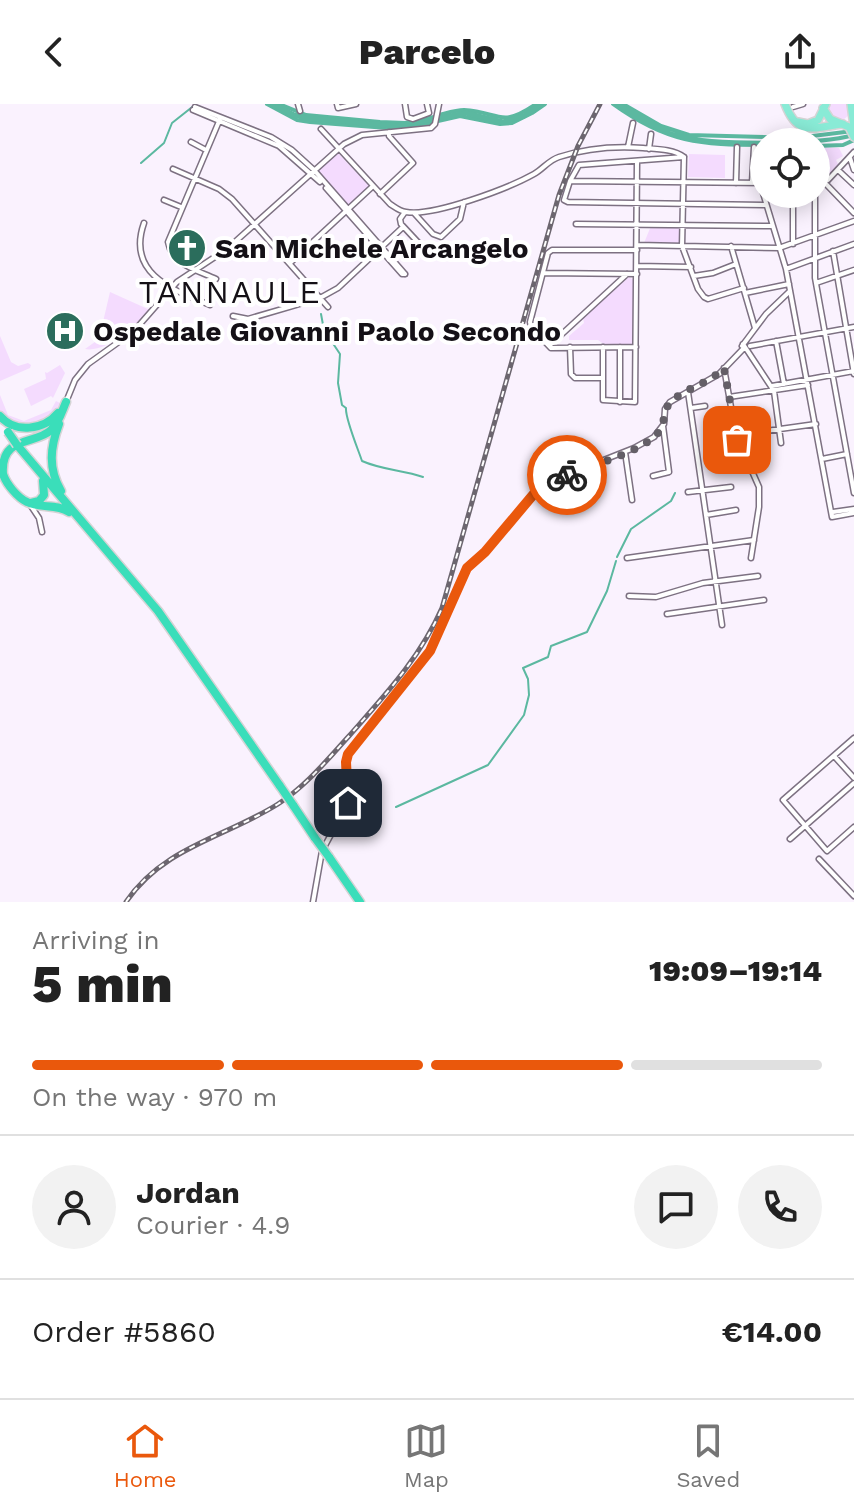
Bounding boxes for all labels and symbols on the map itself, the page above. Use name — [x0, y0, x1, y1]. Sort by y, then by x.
church icon: San Michele Arcangelo — [166, 227, 208, 269]
place label: San Michele Arcangelo — [215, 232, 528, 265]
district label: TANNAULE — [138, 273, 322, 311]
hospital icon: Ospedale Giovanni Paolo Secondo — [44, 310, 86, 352]
place label: Ospedale Giovanni Paolo Secondo — [93, 315, 561, 348]
pin — [703, 406, 771, 474]
courier — [527, 435, 607, 515]
pin — [314, 769, 382, 837]

